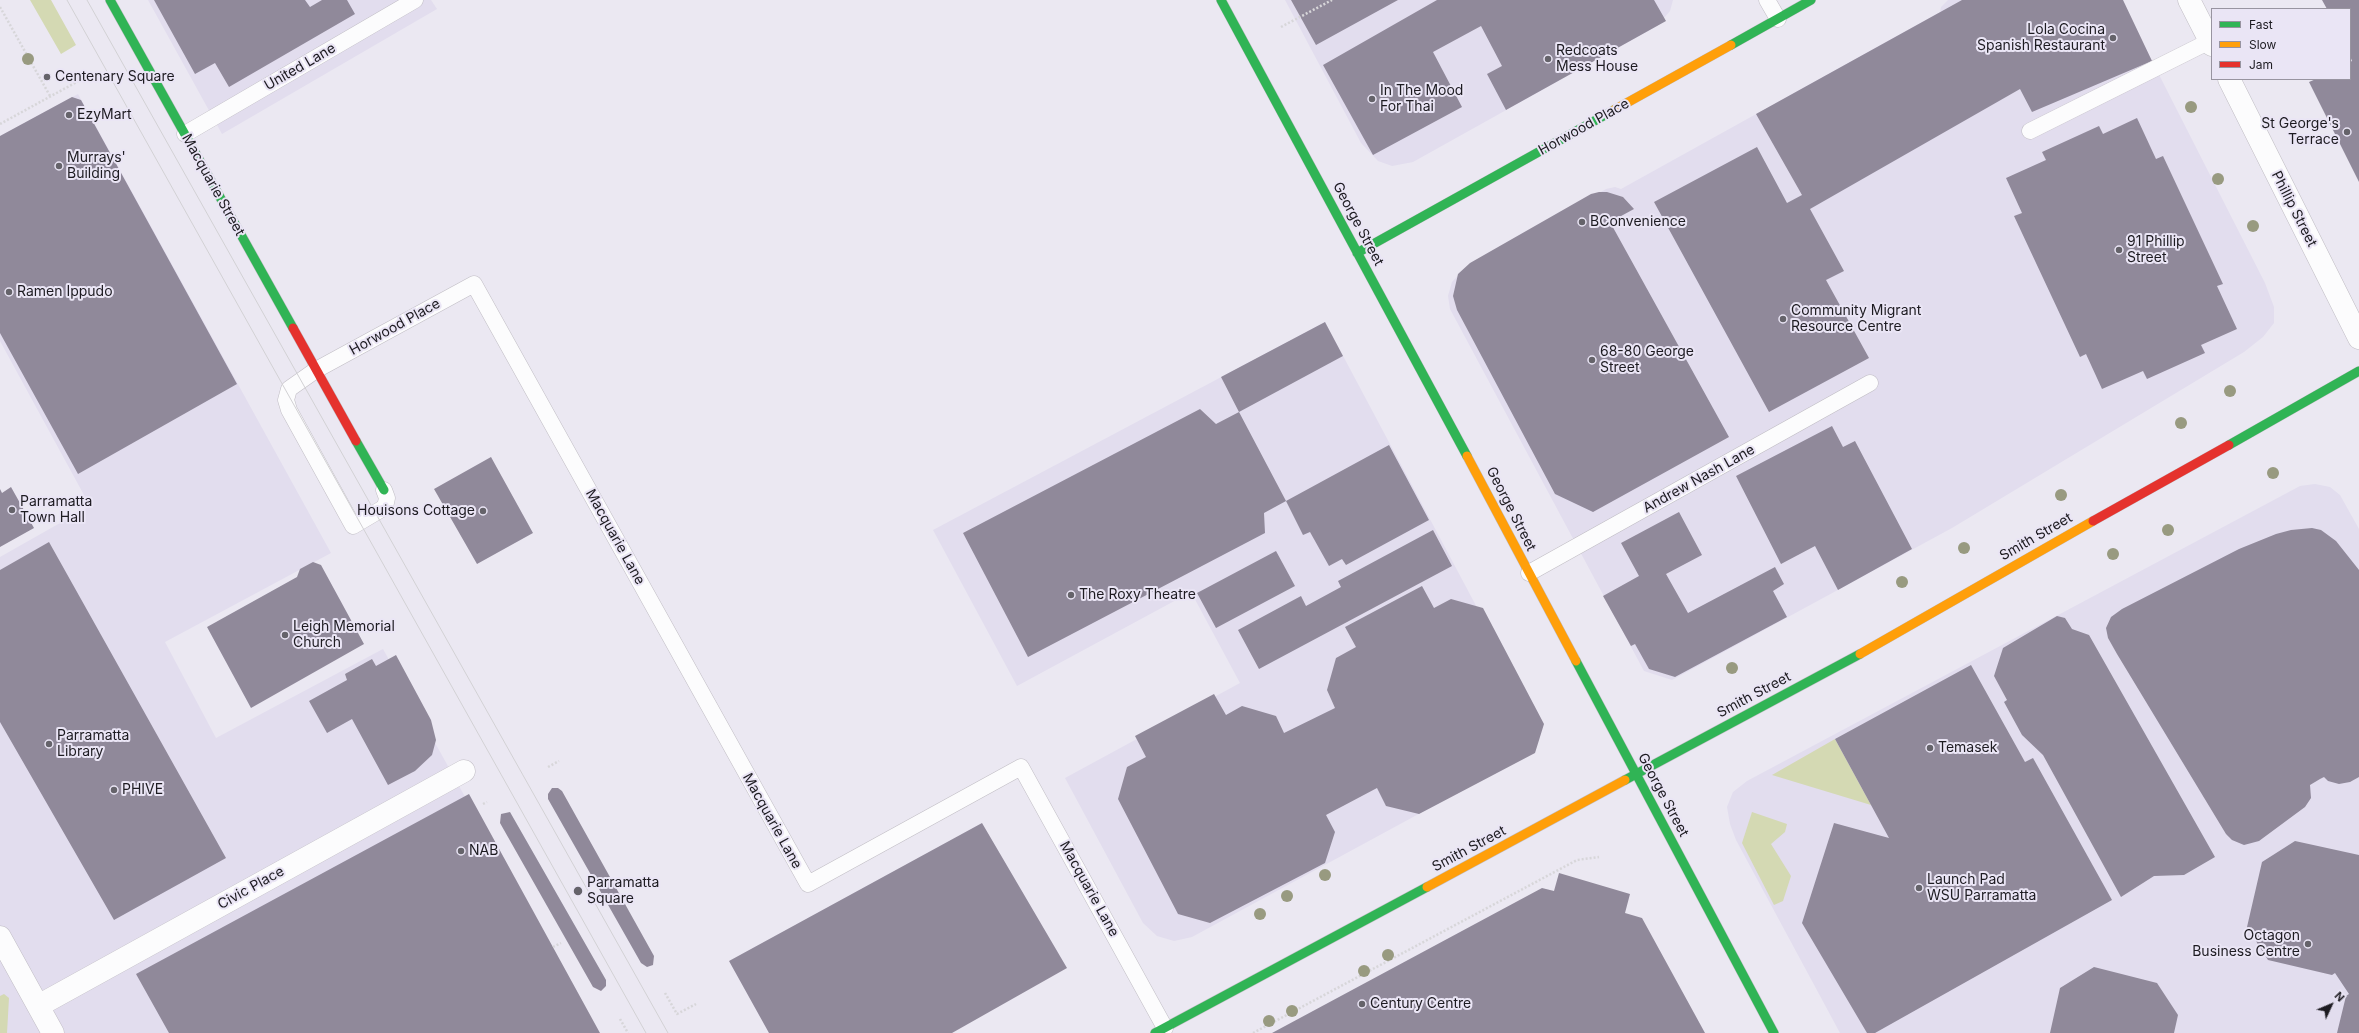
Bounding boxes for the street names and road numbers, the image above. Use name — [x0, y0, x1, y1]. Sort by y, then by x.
street label: United Lane — [261, 40, 339, 94]
street label: Horwood Place — [1536, 95, 1632, 159]
street label: Macquarie Street — [178, 131, 248, 239]
street label: Phillip Street — [2268, 168, 2320, 250]
street label: George Street — [1329, 179, 1387, 269]
street label: Horwood Place — [347, 295, 443, 359]
street label: Andrew Nash Lane — [1640, 441, 1758, 517]
street label: George Street — [1483, 464, 1539, 554]
street label: Macquarie Lane — [582, 486, 648, 588]
street label: Smith Street — [1997, 509, 2075, 565]
street label: Smith Street — [1714, 669, 1794, 721]
street label: George Street — [1634, 750, 1692, 840]
street label: Macquarie Lane — [739, 770, 805, 872]
street label: Smith Street — [1429, 823, 1509, 875]
street label: Macquarie Lane — [1056, 838, 1122, 940]
street label: Civic Place — [215, 863, 287, 913]

